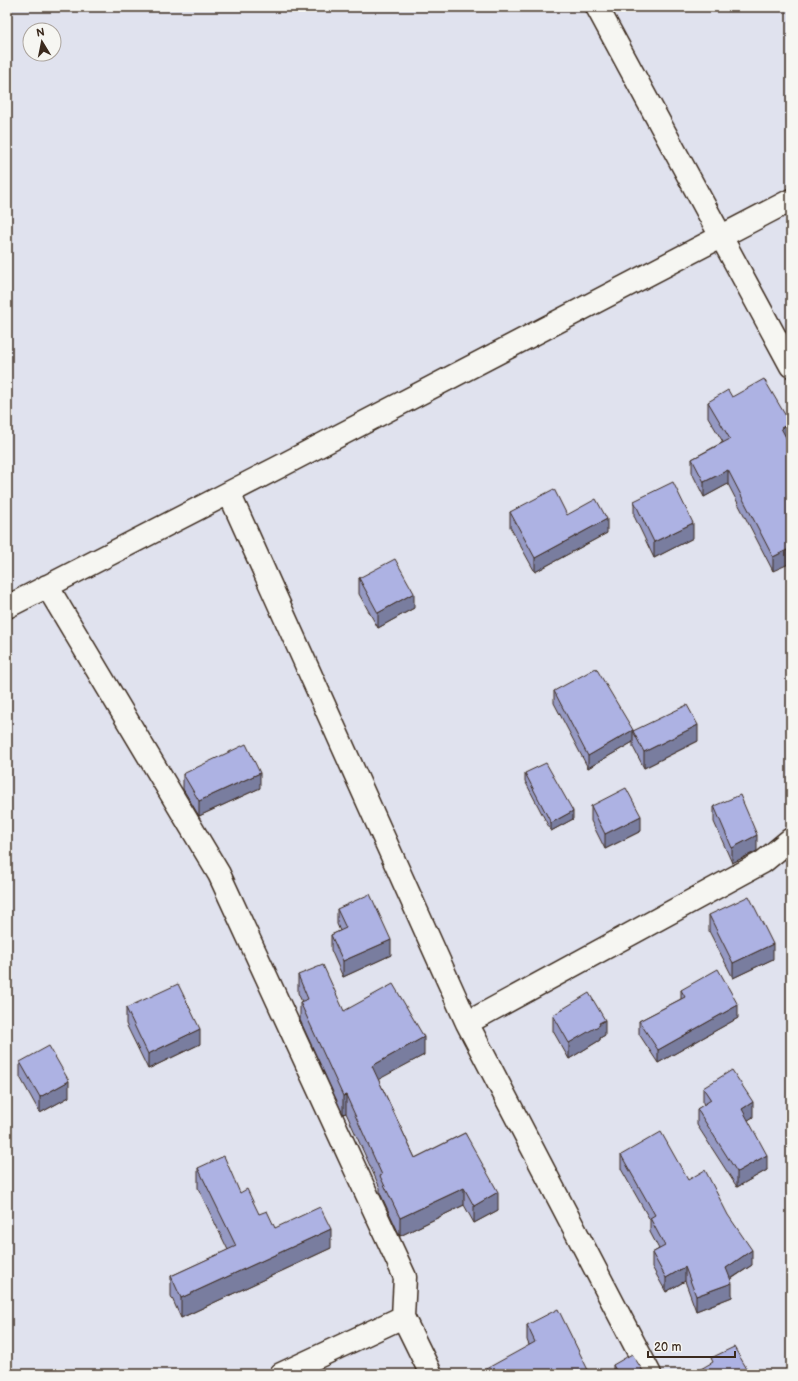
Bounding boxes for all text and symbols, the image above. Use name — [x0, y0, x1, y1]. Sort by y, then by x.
north arrow — [22, 22, 62, 62]
text: N — [35, 26, 46, 40]
scale bar — [648, 1333, 735, 1359]
text: 20 m — [654, 1340, 681, 1355]

